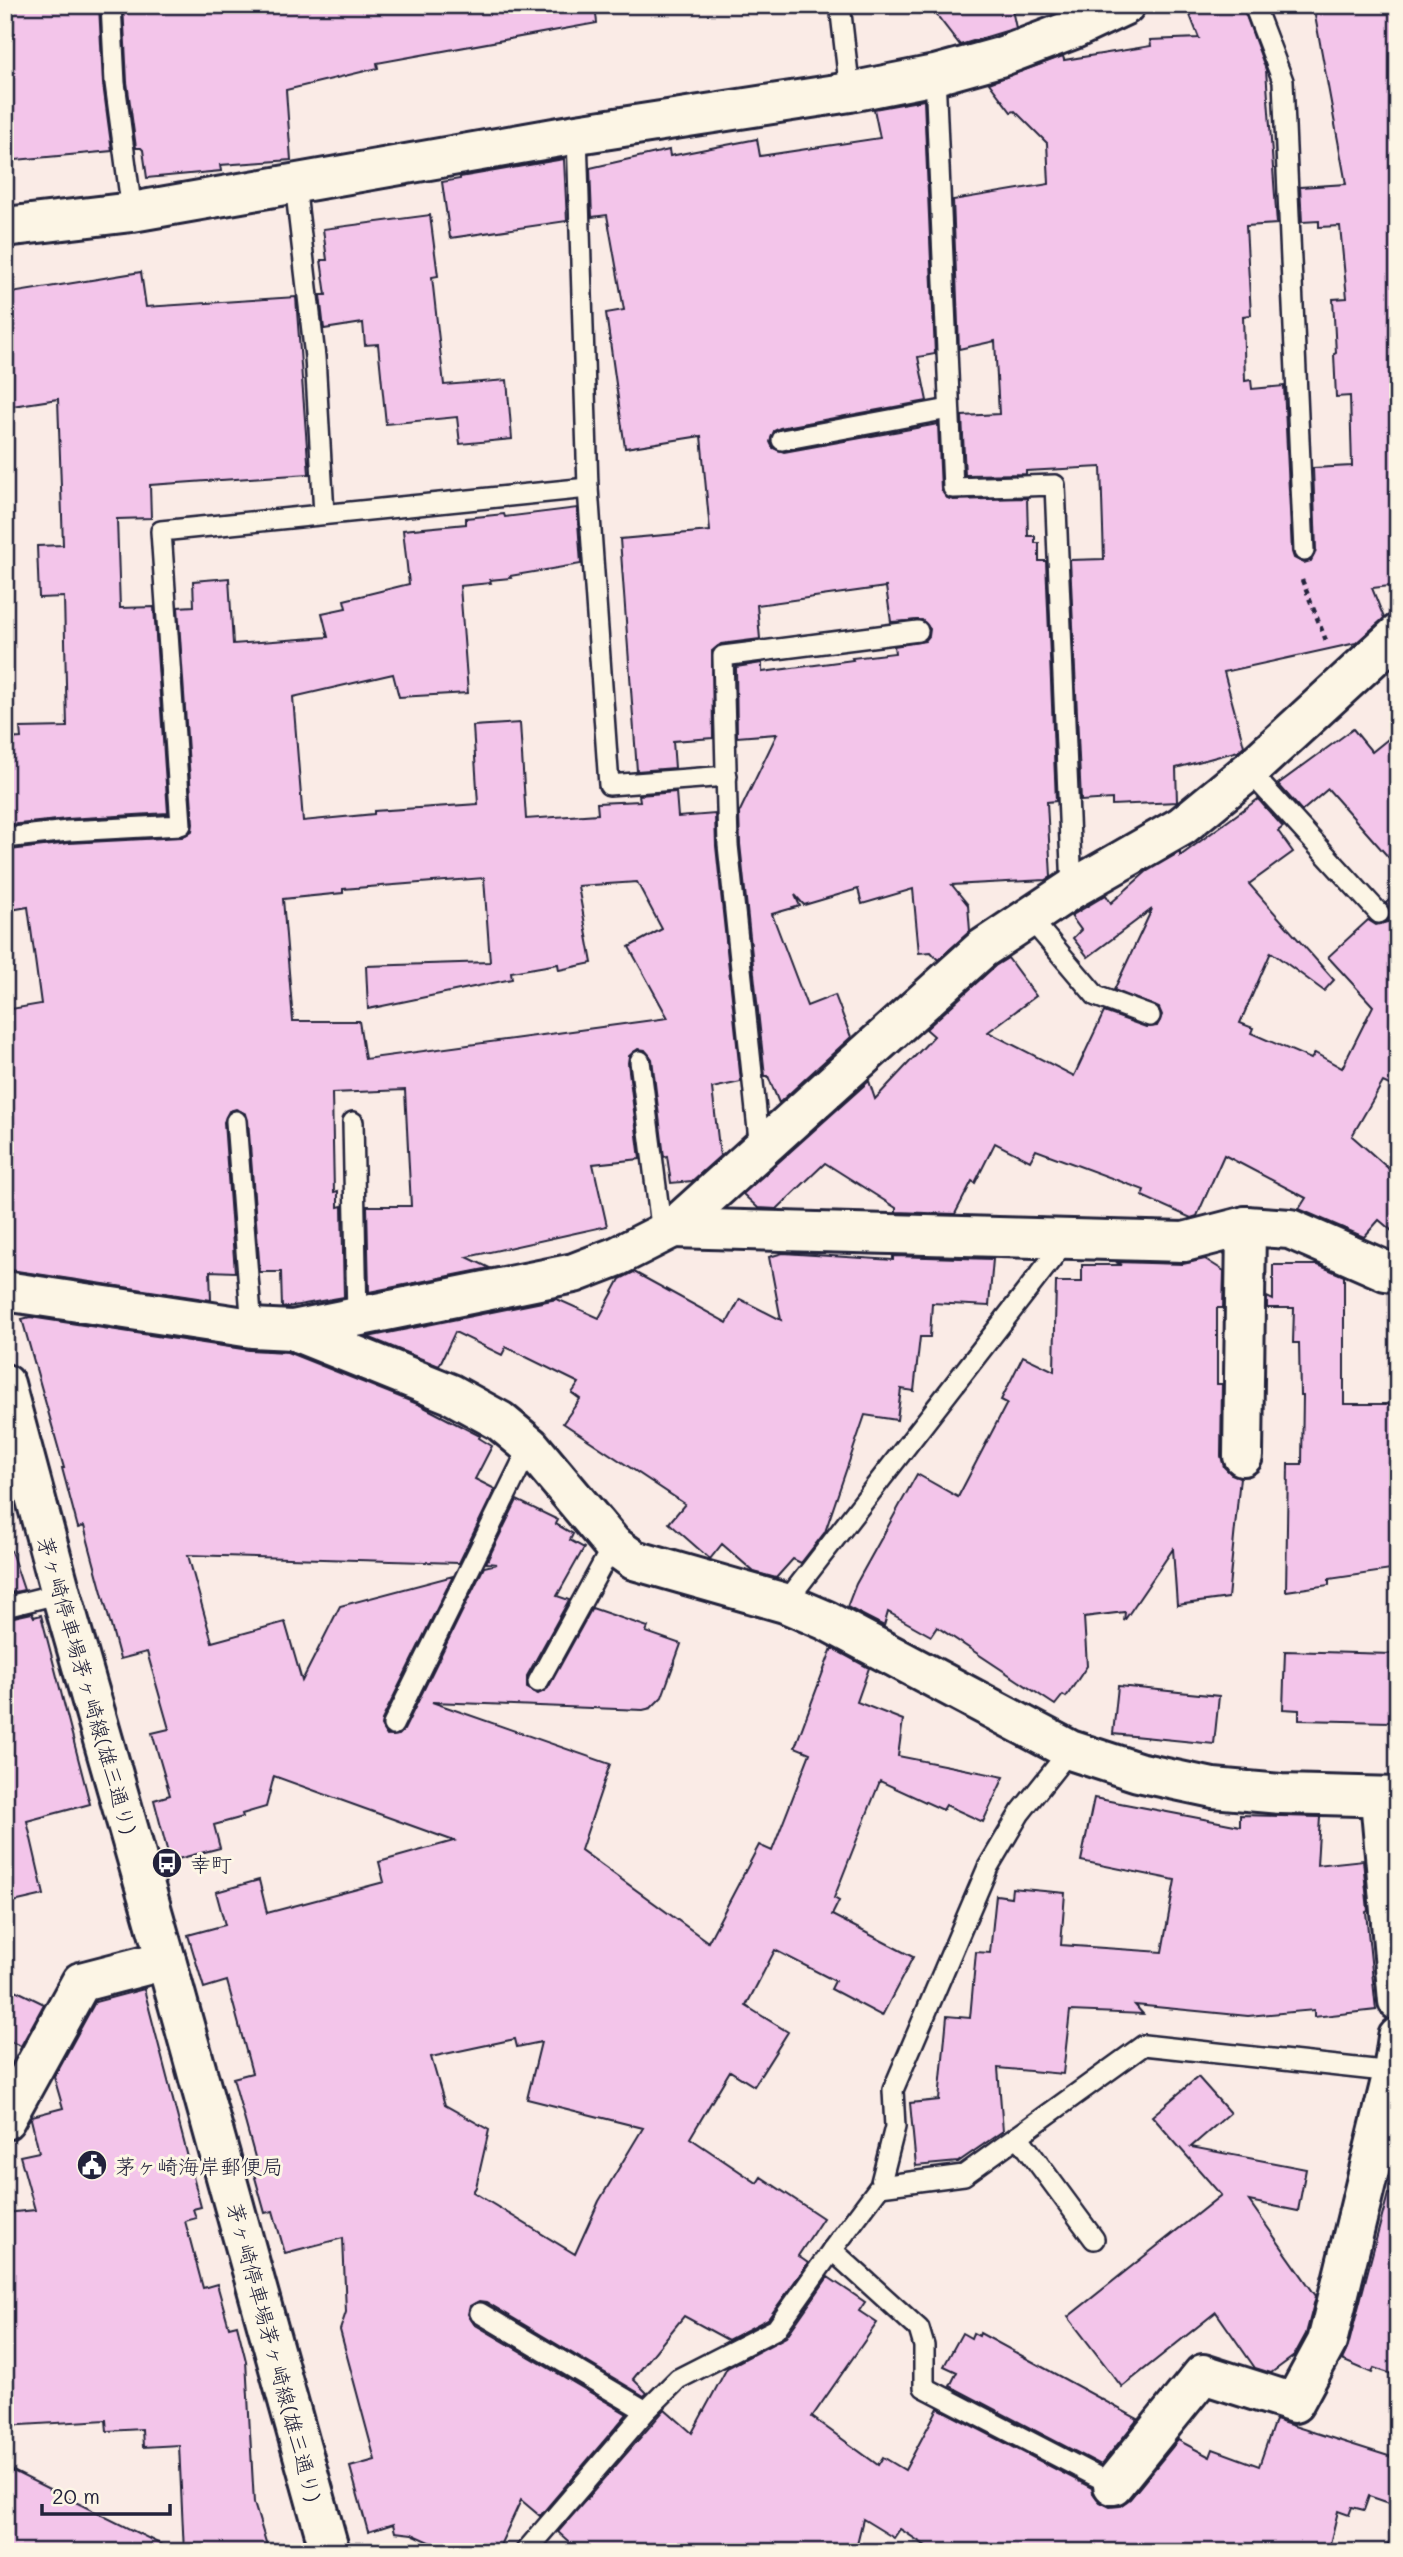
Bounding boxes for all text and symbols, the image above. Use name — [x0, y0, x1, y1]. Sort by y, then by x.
street label: 茅ヶ崎停車場茅ヶ崎線(雄三通り) — [33, 1533, 143, 1837]
bus stop icon: 幸町 — [150, 1846, 184, 1880]
place label: 幸町 — [190, 1850, 232, 1877]
public building icon: 茅ヶ崎海岸郵便局 — [75, 2148, 109, 2182]
place label: 茅ヶ崎海岸郵便局 — [115, 2152, 283, 2179]
street label: 茅ヶ崎停車場茅ヶ崎線(雄三通り) — [222, 2200, 328, 2504]
scale bar — [42, 2473, 170, 2517]
text: 20 m — [52, 2482, 100, 2509]

